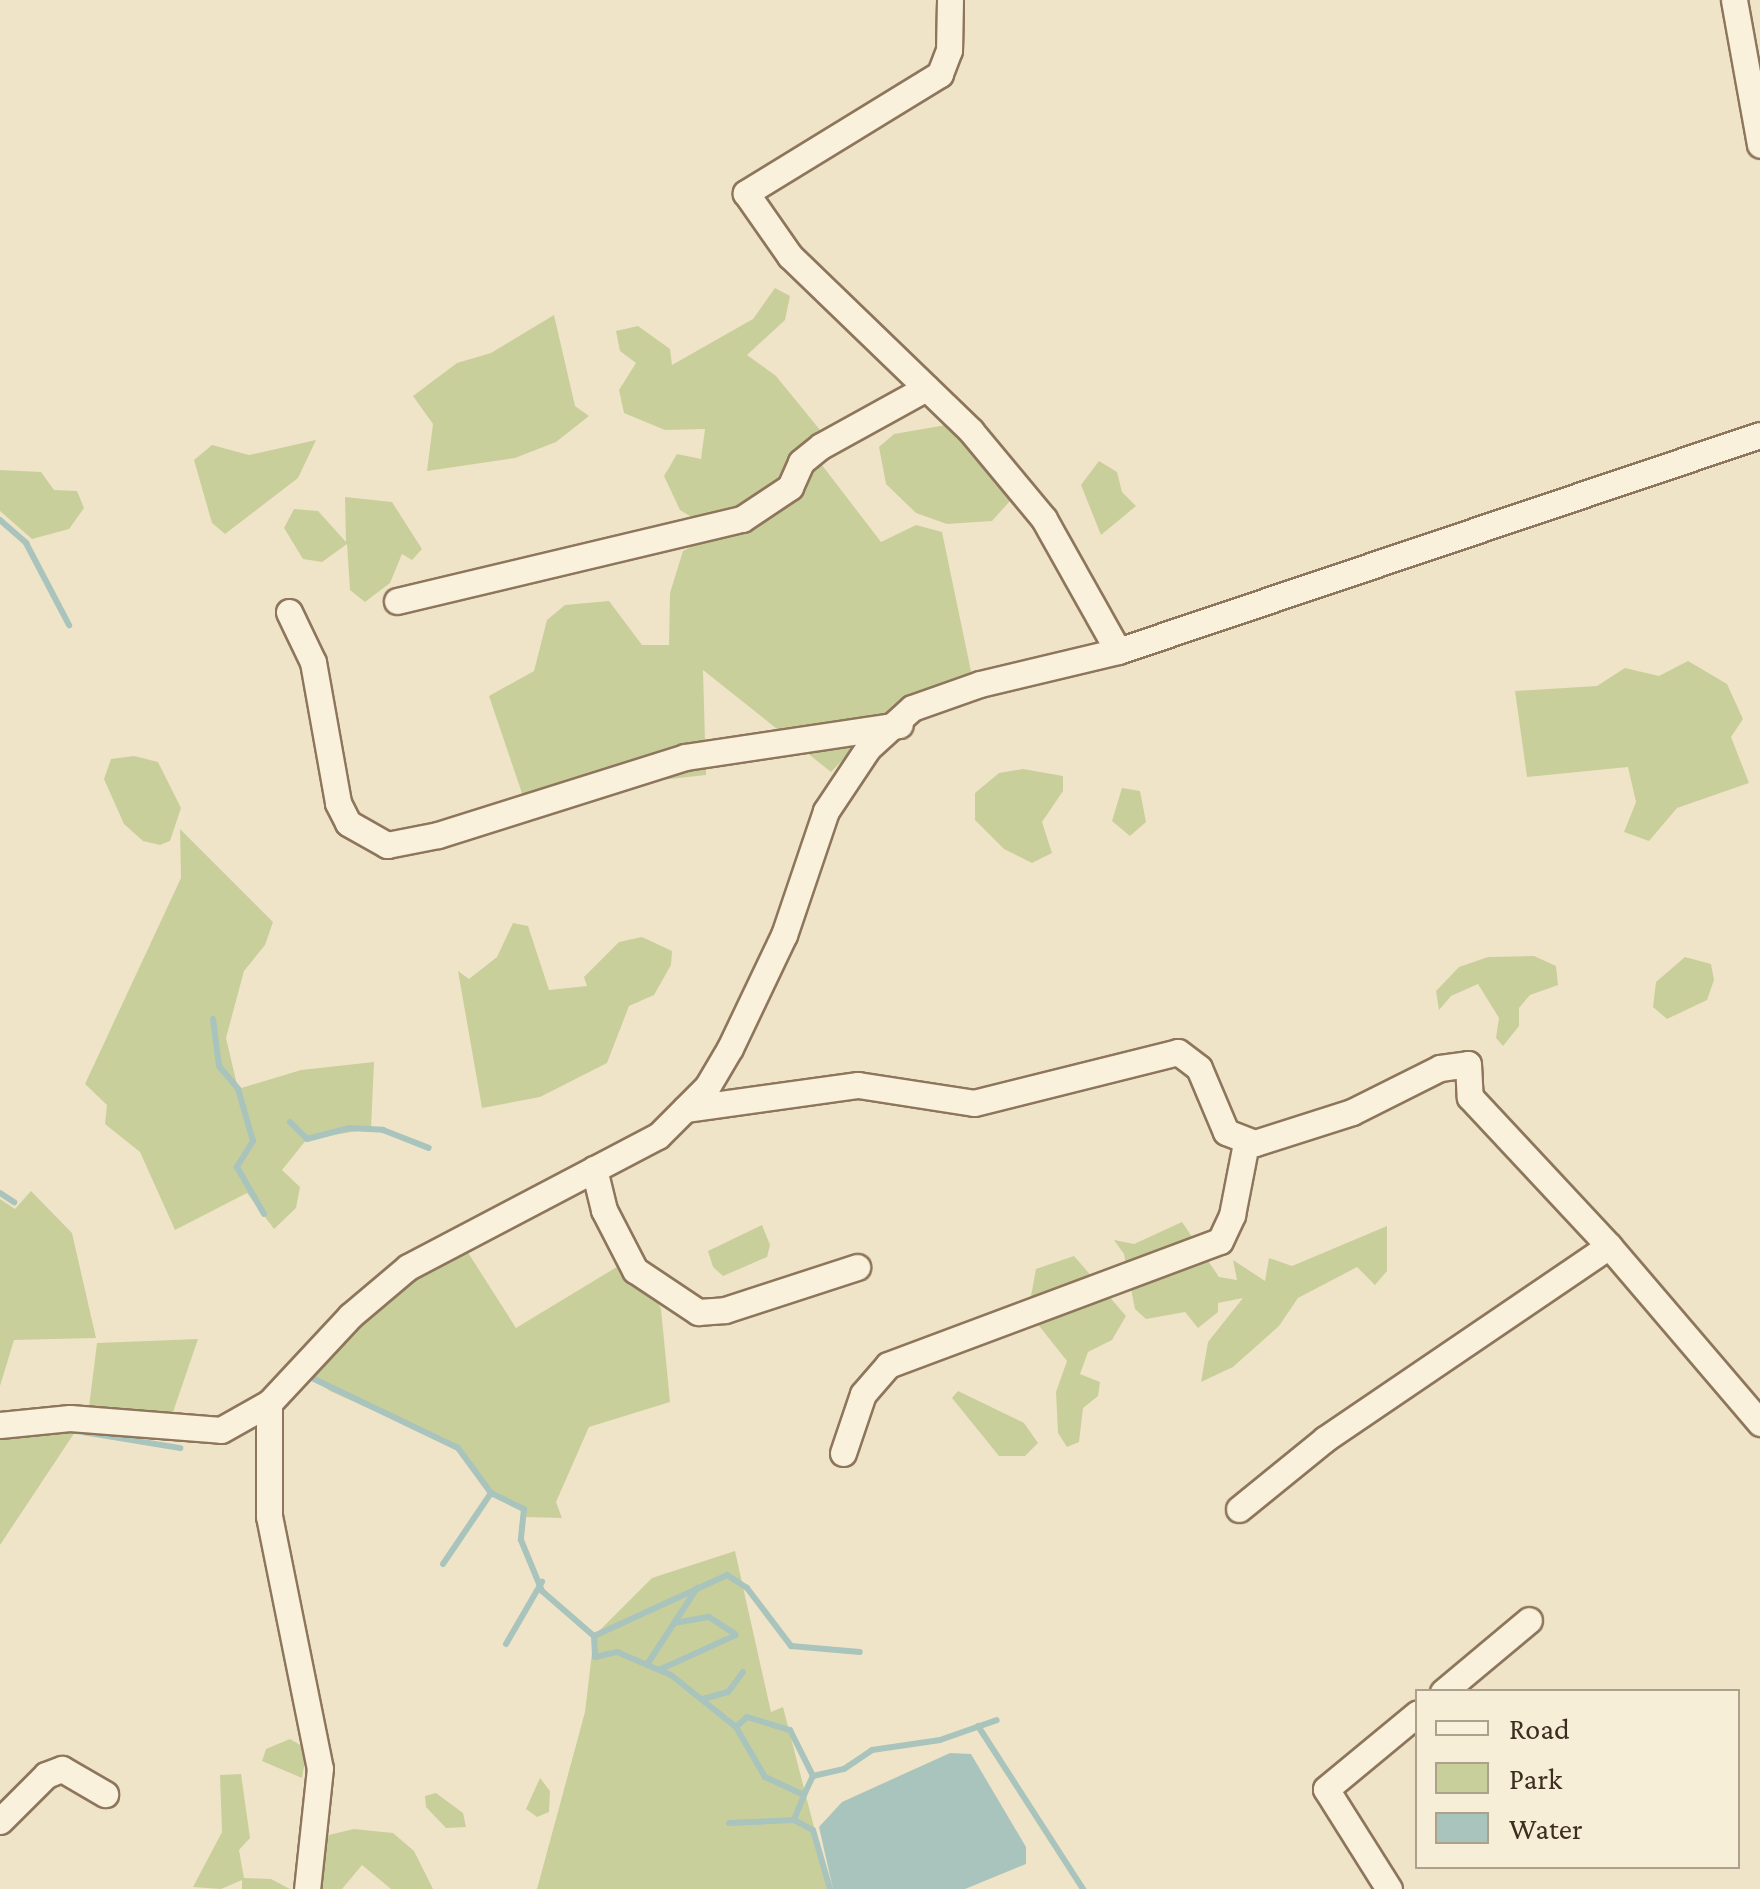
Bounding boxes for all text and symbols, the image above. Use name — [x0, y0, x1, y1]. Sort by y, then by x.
legend — [1415, 1689, 1740, 1869]
text: Road — [1509, 1712, 1570, 1745]
text: Park — [1509, 1762, 1562, 1795]
text: Water — [1509, 1812, 1583, 1845]

